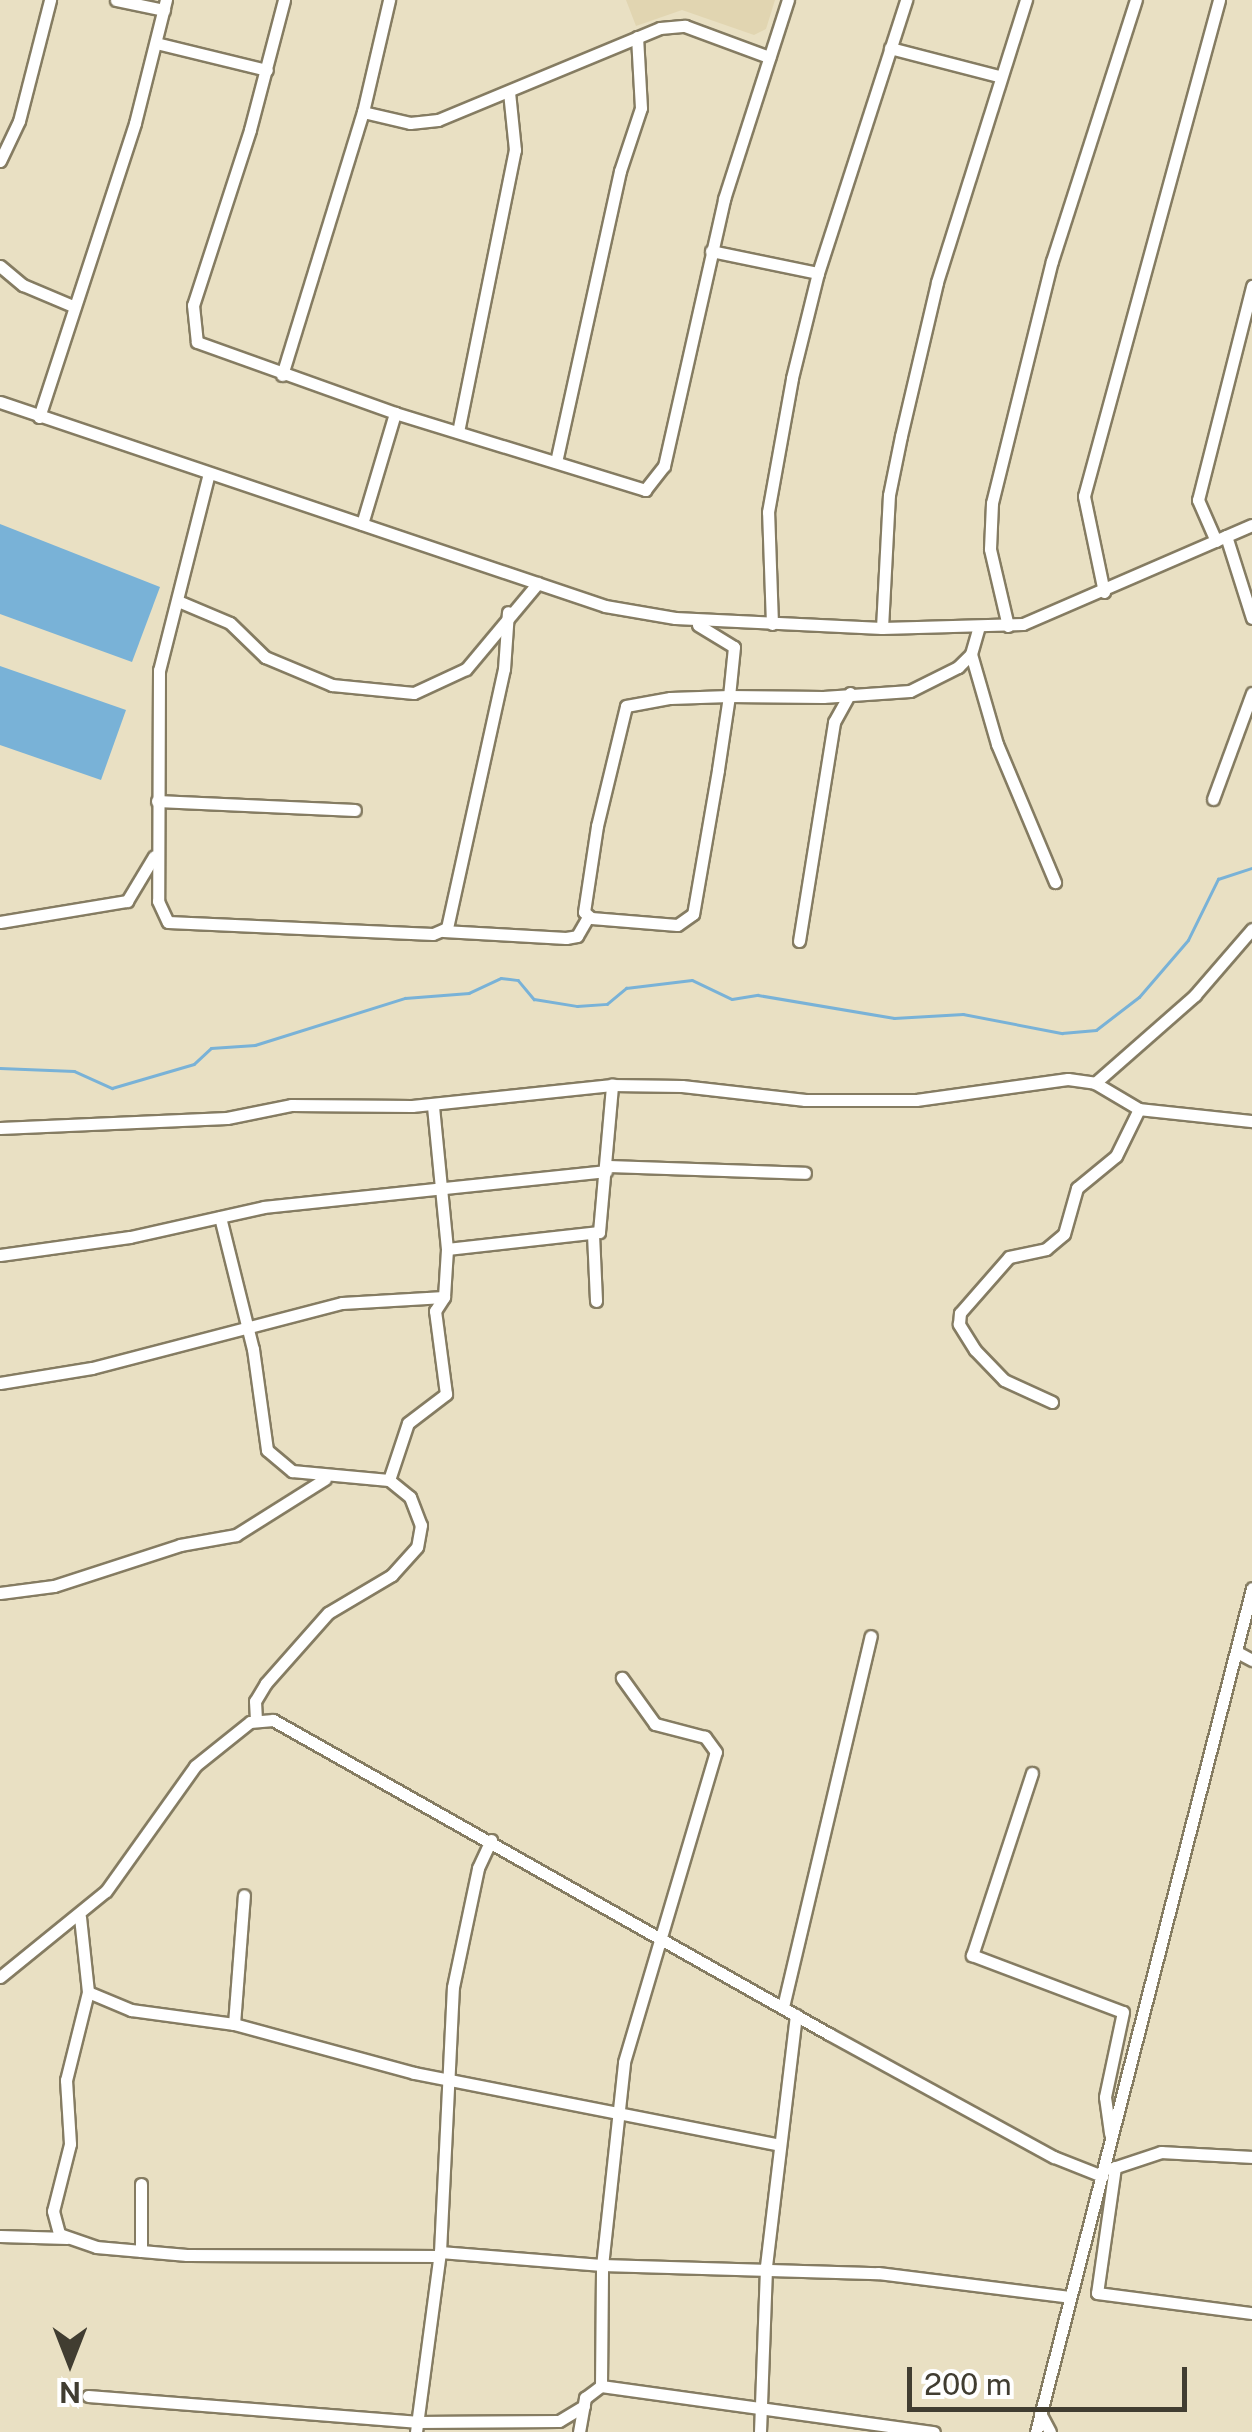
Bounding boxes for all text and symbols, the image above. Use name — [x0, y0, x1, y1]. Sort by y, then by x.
north arrow — [20, 2312, 120, 2412]
scale bar — [912, 2347, 1192, 2409]
text: 200 m — [924, 2366, 1012, 2402]
text: N — [59, 2376, 81, 2409]

